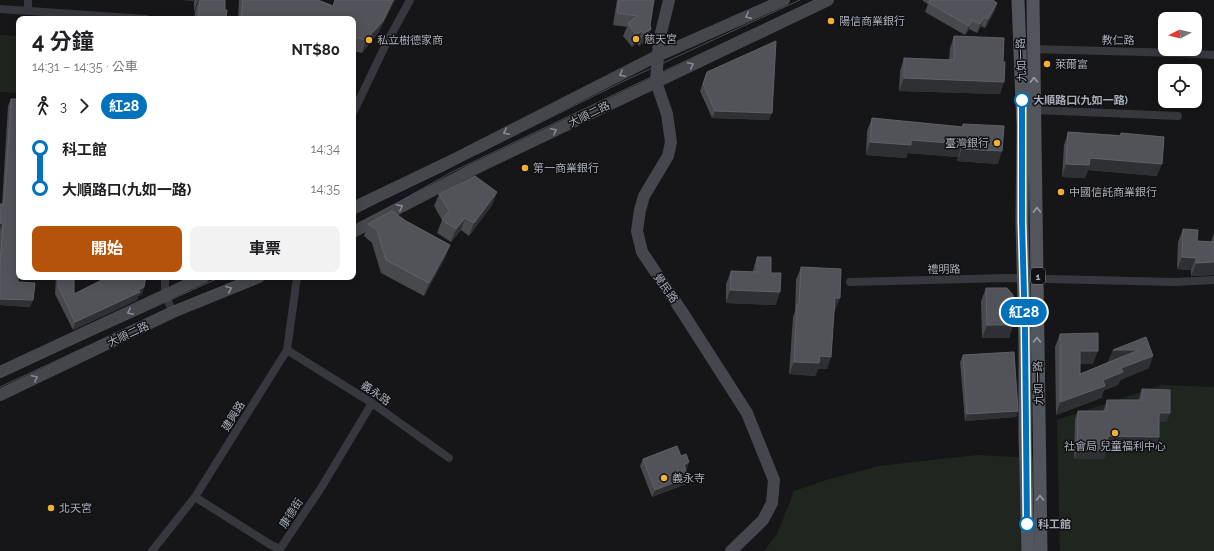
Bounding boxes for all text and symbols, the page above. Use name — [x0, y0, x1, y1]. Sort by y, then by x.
one-way arrow — [745, 11, 752, 19]
north arrow — [1158, 12, 1202, 56]
map controls — [1158, 12, 1202, 108]
place label: 陽信商業銀行 — [839, 15, 905, 28]
marker: 陽信商業銀行 — [826, 16, 836, 26]
text: 4 分鐘 — [32, 28, 94, 54]
place label: 慈天宮 — [644, 33, 677, 46]
place label: 私立樹德家商 — [377, 34, 443, 47]
marker: 慈天宮 — [631, 34, 641, 44]
street label: 教仁路 — [1101, 34, 1135, 47]
marker: 私立樹德家商 — [364, 35, 374, 45]
street label: 九如一路 — [1014, 38, 1029, 82]
text: NT$80 — [291, 41, 340, 59]
place label: 萊爾富 — [1055, 58, 1088, 71]
text: 14:31 – 14:35 · 公車 — [32, 59, 138, 74]
marker: 萊爾富 — [1042, 59, 1052, 69]
one-way arrow — [686, 62, 694, 70]
button: locate — [1158, 64, 1202, 108]
one-way arrow — [619, 69, 627, 77]
one-way arrow — [1030, 77, 1039, 83]
marker: 大順路口(九如一路) — [1014, 92, 1030, 108]
place label: 大順路口(九如一路) — [1033, 94, 1128, 107]
icon: walk — [32, 95, 54, 117]
icon: forward — [73, 95, 95, 117]
text: 紅28 — [109, 98, 139, 114]
text: 3 — [60, 99, 67, 114]
street label: 大順二路 — [567, 99, 612, 130]
one-way arrow — [503, 128, 510, 135]
one-way arrow — [549, 128, 557, 136]
place label: 臺灣銀行 — [945, 137, 989, 150]
marker: 臺灣銀行 — [992, 138, 1002, 148]
text: 科工館 — [62, 141, 107, 159]
text: 14:34 — [311, 141, 340, 156]
place label: 第一商業銀行 — [533, 162, 599, 175]
marker: 第一商業銀行 — [520, 163, 530, 173]
text: 大順路口(九如一路) — [62, 181, 191, 199]
text: 14:35 — [311, 181, 340, 196]
place label: 中國信託商業銀行 — [1069, 186, 1157, 199]
marker: 中國信託商業銀行 — [1056, 187, 1066, 197]
one-way arrow — [396, 204, 403, 212]
one-way arrow — [1032, 207, 1041, 213]
button: 開始 — [32, 226, 182, 272]
button: 車票 — [190, 226, 340, 272]
street label: 禮明路 — [927, 263, 961, 276]
road number: 1 — [1031, 268, 1045, 284]
street label: 覺民路 — [651, 271, 680, 306]
one-way arrow — [225, 286, 233, 294]
line badge: 紅28 — [1001, 299, 1047, 325]
text: 紅28 — [1009, 304, 1039, 320]
one-way arrow — [126, 307, 133, 315]
street label: 大順二路 — [106, 319, 151, 350]
one-way arrow — [1033, 337, 1041, 343]
street label: 九如一路 — [1032, 361, 1045, 405]
one-way arrow — [31, 375, 39, 383]
street label: 義永路 — [358, 379, 393, 408]
street label: 建興路 — [219, 399, 248, 434]
marker: 社會局 兒童福利中心 — [1110, 428, 1120, 438]
place label: 社會局 兒童福利中心 — [1064, 440, 1166, 453]
place label: 義永寺 — [672, 472, 705, 485]
marker: 義永寺 — [659, 473, 669, 483]
one-way arrow — [1036, 495, 1044, 501]
street label: 康德街 — [277, 496, 306, 531]
place label: 北天宮 — [59, 502, 92, 515]
marker: 北天宮 — [46, 503, 56, 513]
marker: 科工館 — [1019, 516, 1035, 532]
place label: 科工館 — [1038, 518, 1071, 531]

